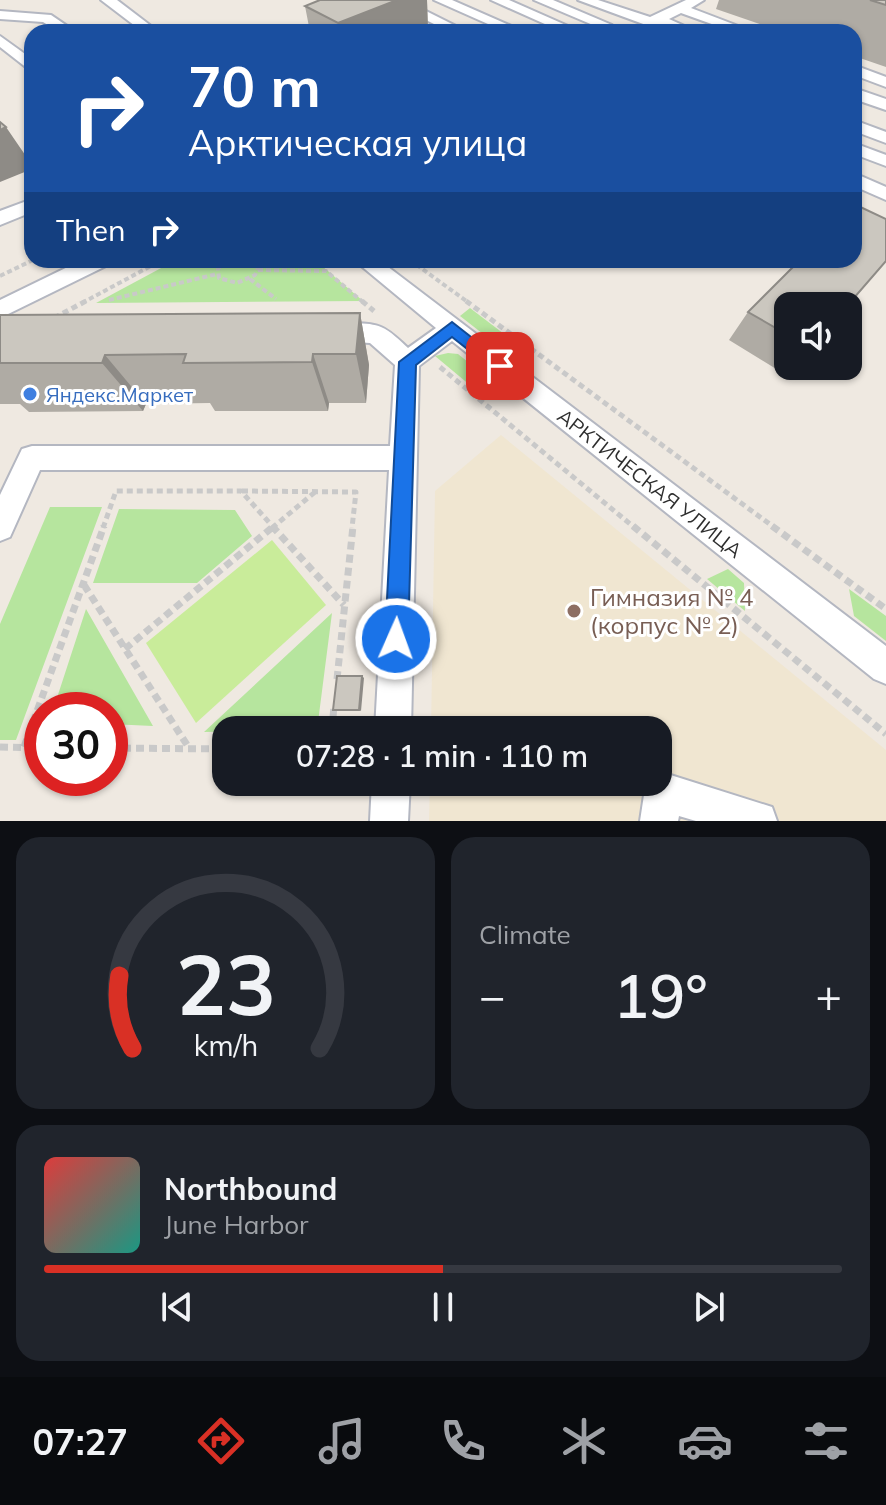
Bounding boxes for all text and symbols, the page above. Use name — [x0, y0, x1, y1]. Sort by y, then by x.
text: 70 m — [188, 51, 321, 121]
icon: right — [56, 56, 160, 160]
text: Арктическая улица — [188, 120, 527, 165]
icon: right — [142, 208, 186, 252]
text: Then — [56, 211, 126, 249]
map controls — [774, 292, 862, 380]
button: sound — [774, 292, 862, 380]
pin — [466, 332, 534, 400]
icon: arrive — [478, 344, 522, 388]
place label: Яндекс.Маркет — [46, 382, 194, 407]
marker: Яндекс.Маркет — [21, 385, 39, 403]
street label: АРКТИЧЕСКАЯ УЛИЦА — [553, 403, 748, 563]
place label: Гимназия № 4 (корпус № 2) — [590, 582, 754, 640]
position arrow — [354, 597, 438, 681]
marker: Гимназия № 4 (корпус № 2) — [565, 602, 583, 620]
speed limit sign: 30 — [24, 692, 128, 796]
text: 07:28 · 1 min · 110 m — [296, 737, 588, 775]
text: Climate — [479, 918, 571, 951]
text: 23 — [176, 931, 275, 1036]
text: 19° — [613, 958, 708, 1033]
text: − — [479, 968, 505, 1023]
text: + — [816, 968, 842, 1023]
text: km/h — [193, 1027, 258, 1063]
text: Northbound — [164, 1170, 337, 1208]
text: June Harbor — [164, 1208, 309, 1241]
icon: previous — [155, 1285, 199, 1329]
icon: pause — [421, 1285, 465, 1329]
icon: next — [687, 1285, 731, 1329]
icon: directions — [193, 1413, 249, 1469]
icon: music — [314, 1413, 370, 1469]
icon: phone — [435, 1413, 491, 1469]
icon: climate — [556, 1413, 612, 1469]
icon: car — [677, 1413, 733, 1469]
icon: filters — [798, 1413, 854, 1469]
text: 07:27 — [32, 1419, 128, 1464]

